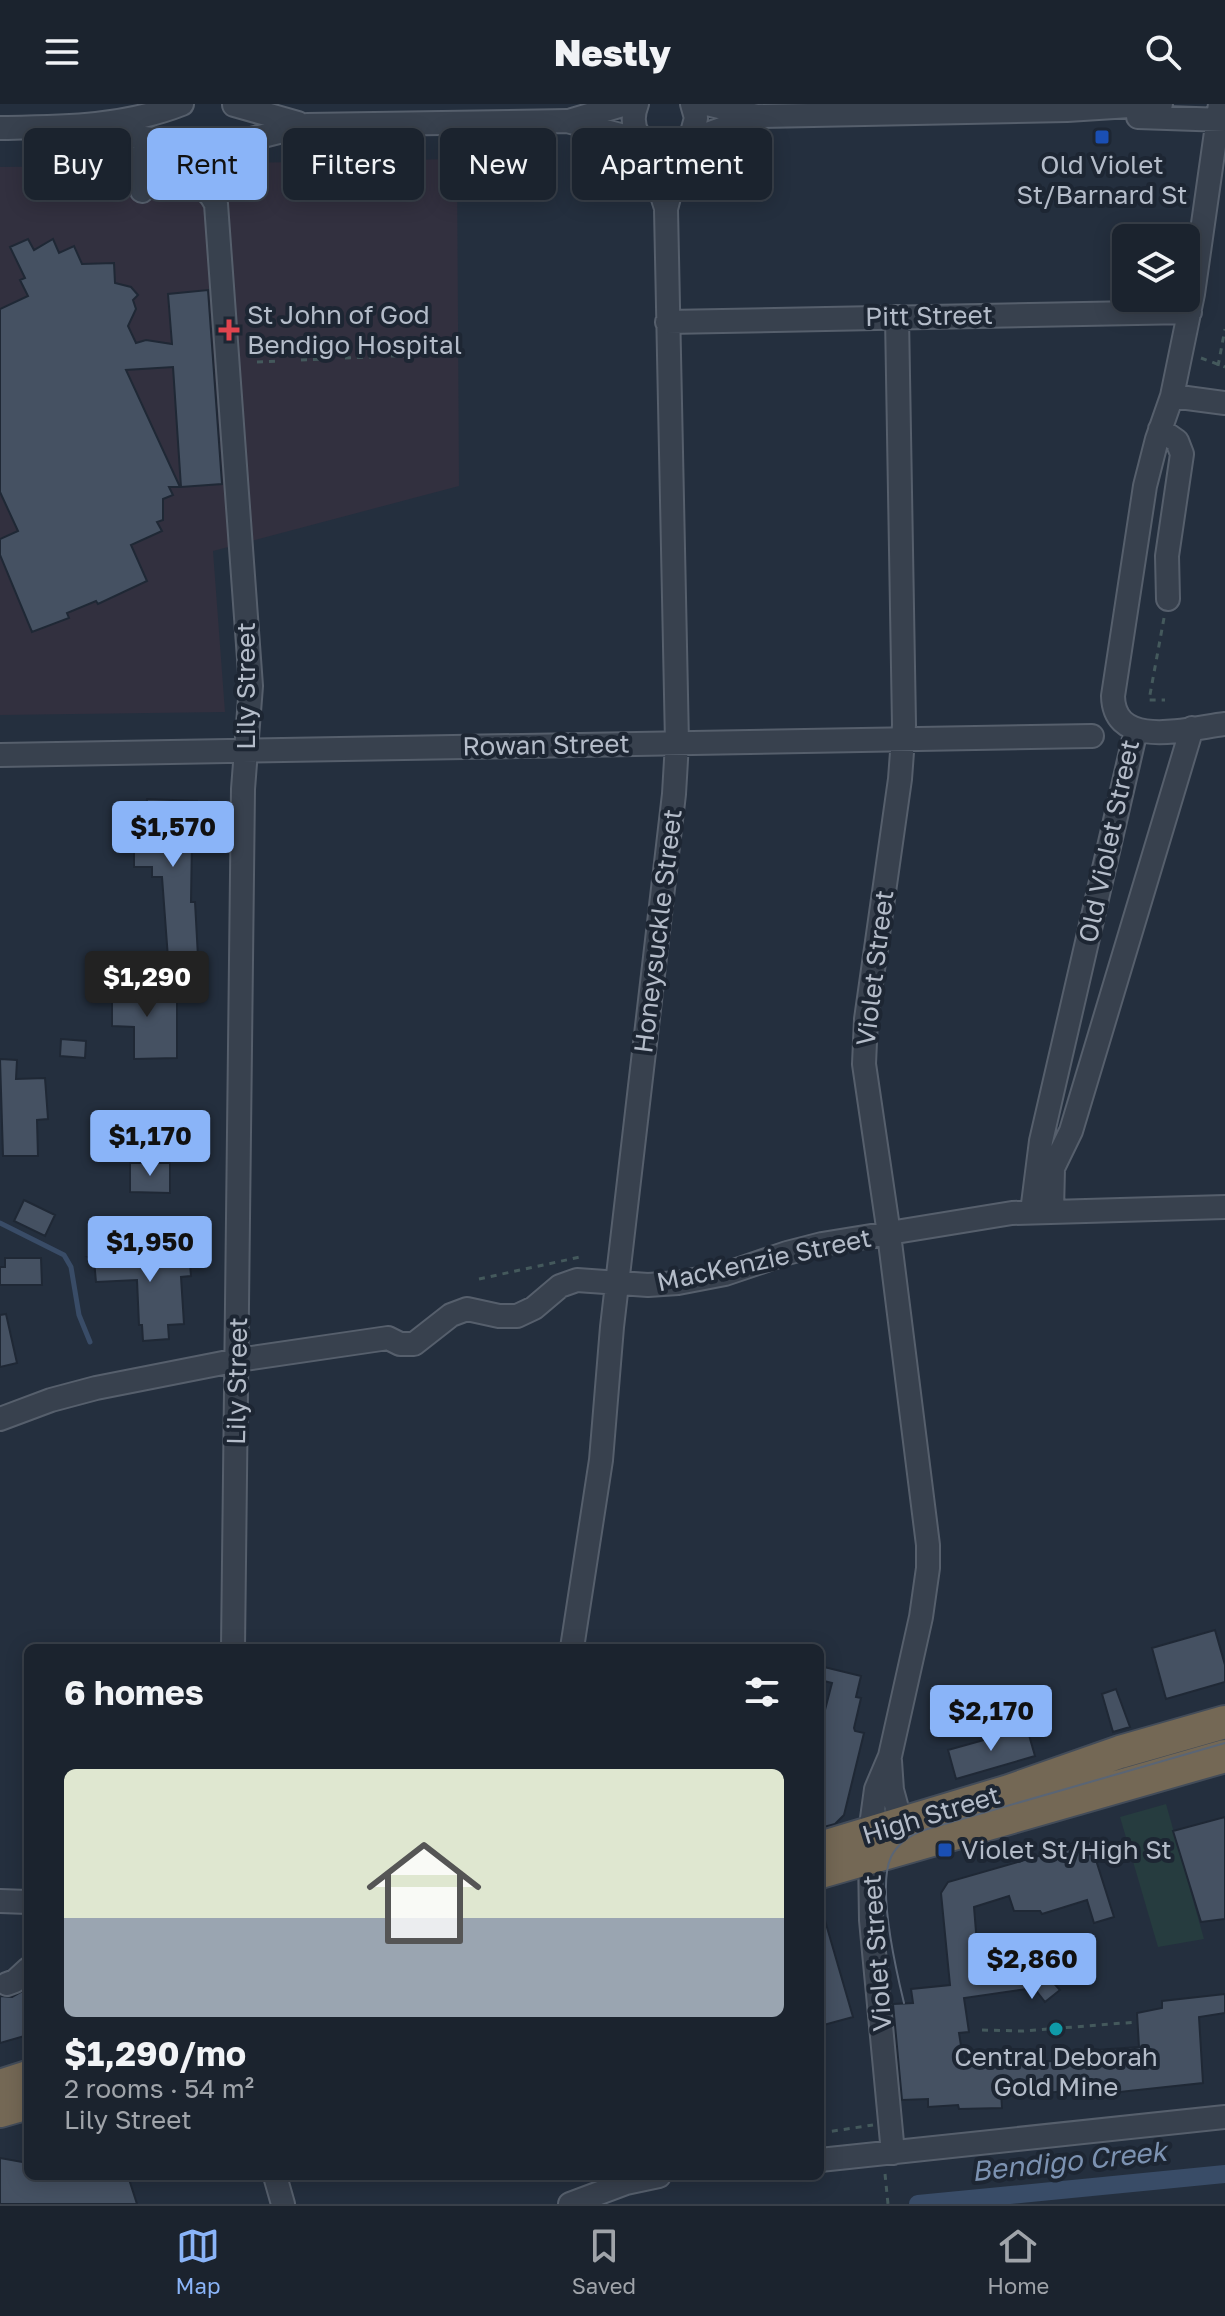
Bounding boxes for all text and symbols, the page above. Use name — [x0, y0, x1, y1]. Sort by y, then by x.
icon: menu — [40, 30, 84, 74]
icon: search — [1141, 30, 1185, 74]
text: Nestly — [554, 31, 671, 74]
chip: Buy — [24, 128, 131, 200]
chip: Rent — [147, 128, 267, 200]
chip: Filters — [283, 128, 424, 200]
chip: New — [440, 128, 556, 200]
chip: Apartment — [572, 128, 772, 200]
marker: Old Violet St/Barnard St — [1093, 128, 1111, 146]
place label: Old Violet St/Barnard St — [1017, 149, 1187, 210]
map controls — [1112, 224, 1200, 312]
button: layers — [1112, 224, 1200, 312]
place label: St John of God Bendigo Hospital — [247, 299, 462, 360]
street label: Pitt Street — [865, 299, 993, 332]
marker: St John of God Bendigo Hospital — [218, 319, 240, 341]
street label: Lily Street — [230, 622, 261, 750]
street label: Rowan Street — [462, 728, 630, 761]
street label: Old Violet Street — [1072, 737, 1145, 945]
pin: $1,570 — [108, 801, 238, 869]
street label: Honeysuckle Street — [627, 807, 688, 1055]
text: $1,570 — [130, 811, 216, 842]
street label: Violet Street — [850, 888, 899, 1048]
pin: $1,290 — [82, 951, 212, 1019]
text: $1,290 — [103, 961, 191, 992]
pin: $1,170 — [85, 1110, 215, 1178]
text: $1,170 — [108, 1120, 192, 1151]
pin: $1,950 — [85, 1216, 215, 1284]
street label: MacKenzie Street — [654, 1222, 874, 1297]
text: $1,950 — [106, 1226, 194, 1257]
street label: Lily Street — [220, 1317, 253, 1445]
icon: filters — [740, 1670, 784, 1714]
text: 6 homes — [64, 1672, 204, 1712]
pin: $2,170 — [926, 1685, 1056, 1753]
text: $2,170 — [948, 1695, 1034, 1726]
street label: High Street — [858, 1779, 1003, 1850]
icon: home — [352, 1821, 496, 1965]
place label: Violet St/High St — [961, 1834, 1172, 1865]
marker: Violet St/High St — [936, 1841, 954, 1859]
street label: Violet Street — [856, 1874, 897, 2032]
pin: $2,860 — [967, 1933, 1097, 2001]
text: $2,860 — [986, 1943, 1078, 1974]
marker: Central Deborah Gold Mine — [1047, 2020, 1065, 2038]
text: $1,290/mo — [64, 2033, 246, 2073]
place label: Central Deborah Gold Mine — [954, 2041, 1158, 2102]
text: 2 rooms · 54 m² — [64, 2073, 254, 2104]
text: Lily Street — [64, 2104, 192, 2135]
water label: Bendigo Creek — [970, 2134, 1171, 2187]
tab: Map — [176, 2224, 221, 2299]
tab: Saved — [572, 2224, 636, 2299]
tab: Home — [987, 2224, 1049, 2299]

